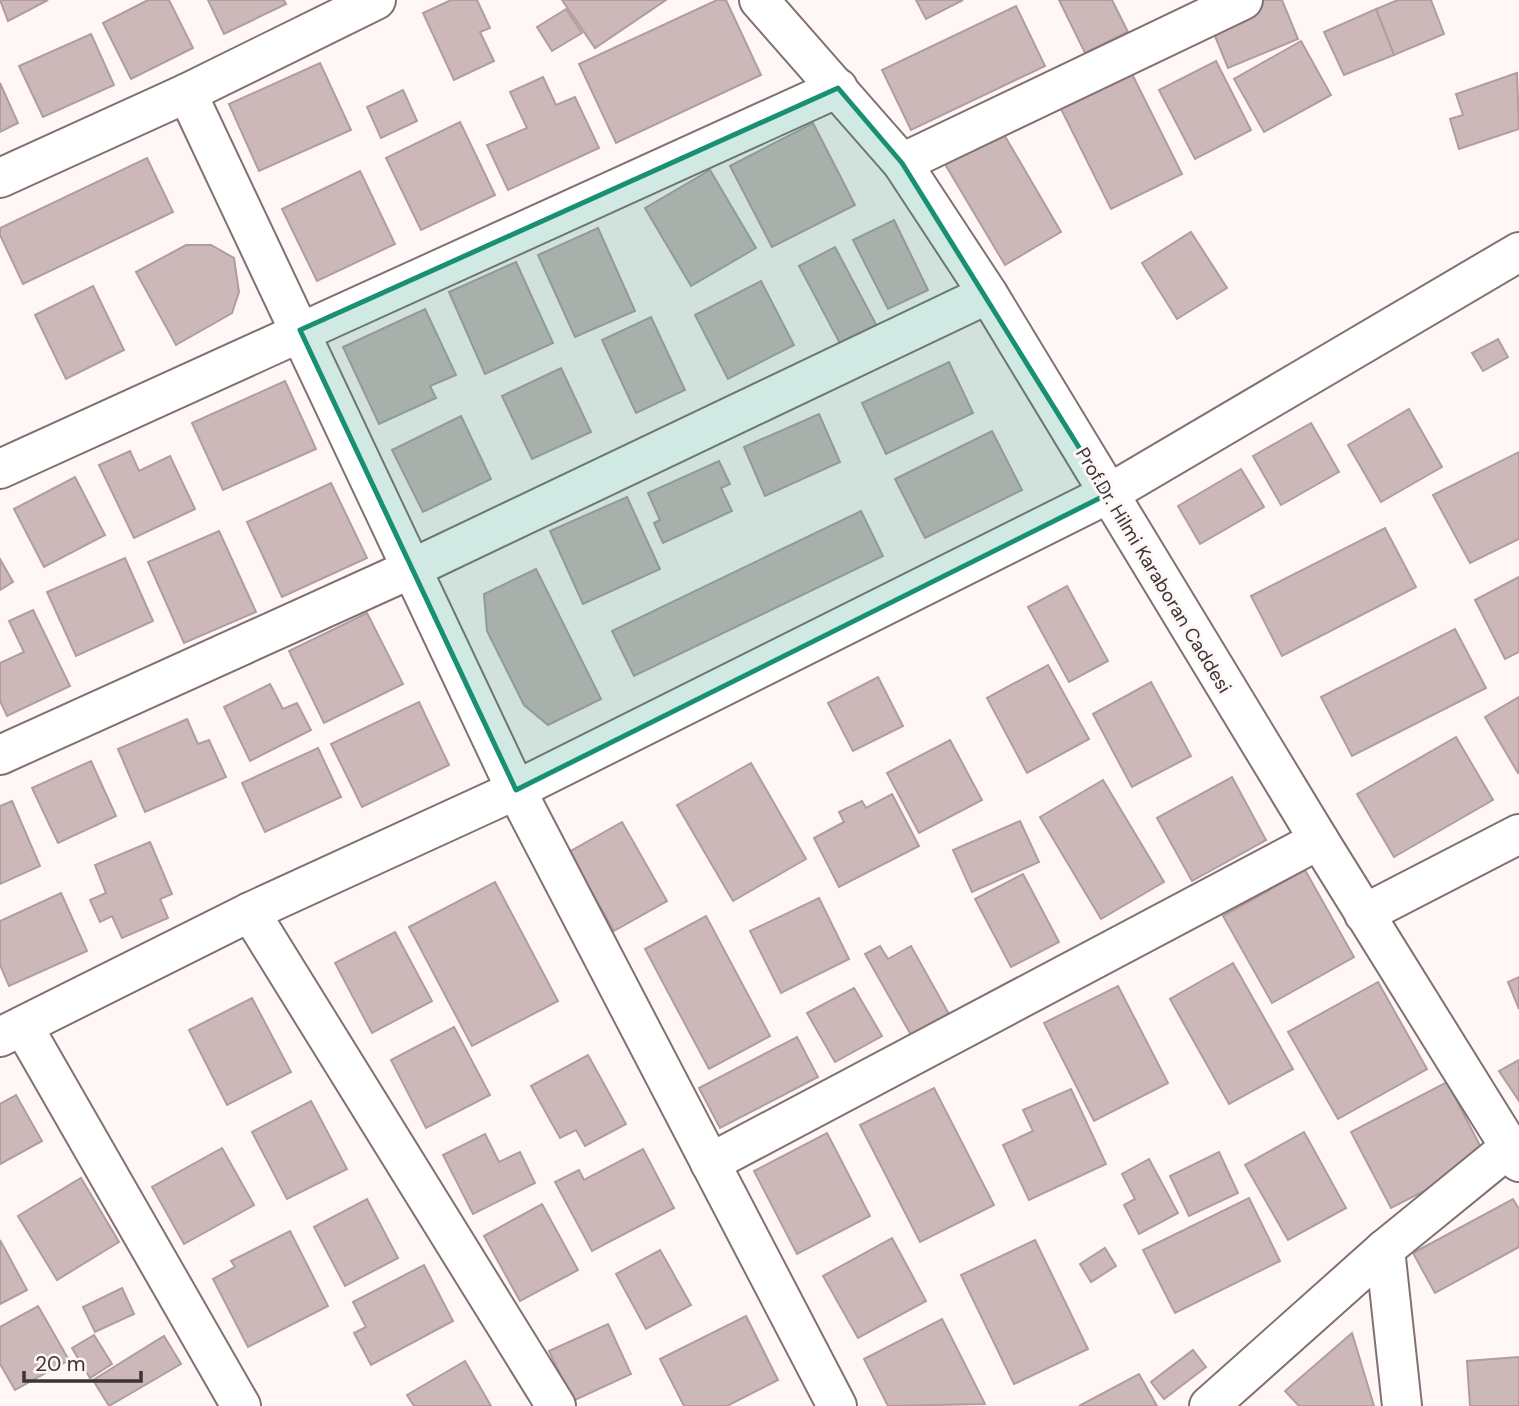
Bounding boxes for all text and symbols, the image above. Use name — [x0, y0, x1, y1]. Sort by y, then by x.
street label: Prof.Dr. Hilmi Karaboran Caddesi — [1070, 443, 1237, 698]
scale bar — [24, 1340, 142, 1384]
text: 20 m — [35, 1350, 86, 1378]

